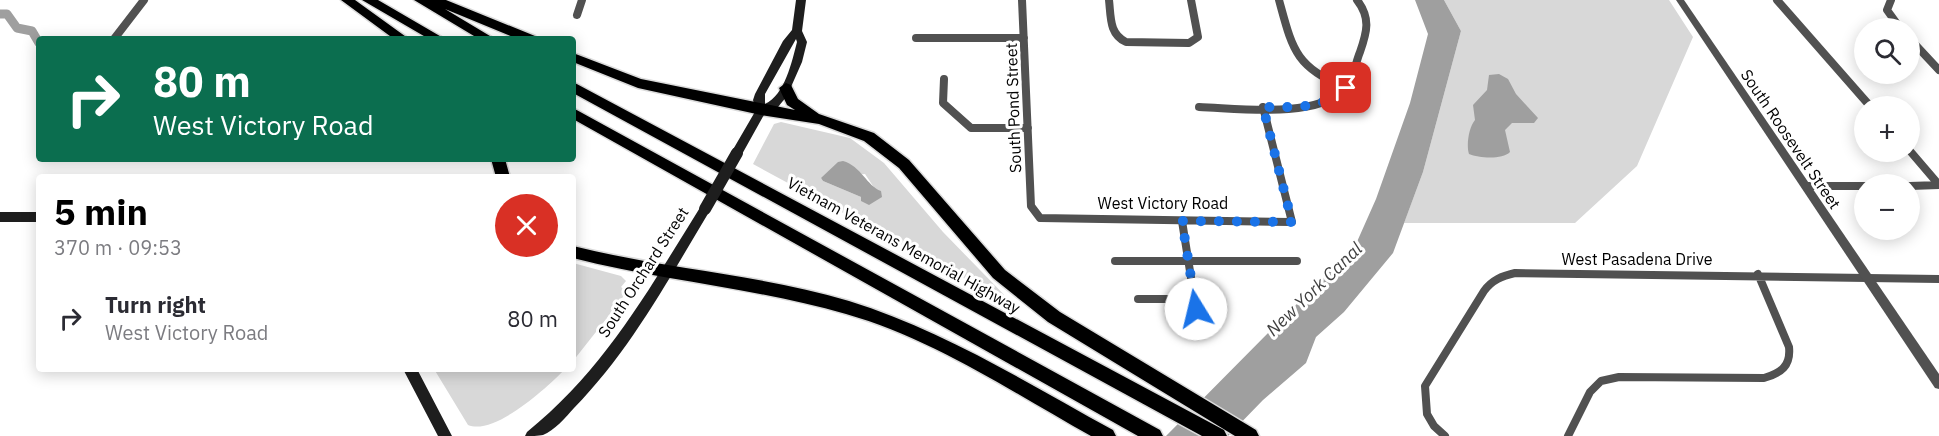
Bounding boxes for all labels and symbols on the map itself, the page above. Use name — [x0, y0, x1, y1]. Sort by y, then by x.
street label: South Pond Street — [1001, 43, 1025, 173]
pin — [1320, 62, 1371, 113]
street label: South Roosevelt Street — [1737, 65, 1845, 213]
street label: Vietnam Veterans Memorial Highway — [784, 172, 1024, 318]
street label: West Victory Road — [1098, 193, 1228, 213]
street label: South Orchard Street — [593, 203, 693, 341]
water label: New York Canal — [1261, 237, 1367, 341]
street label: West Pasadena Drive — [1562, 249, 1713, 269]
position arrow — [1164, 277, 1228, 341]

